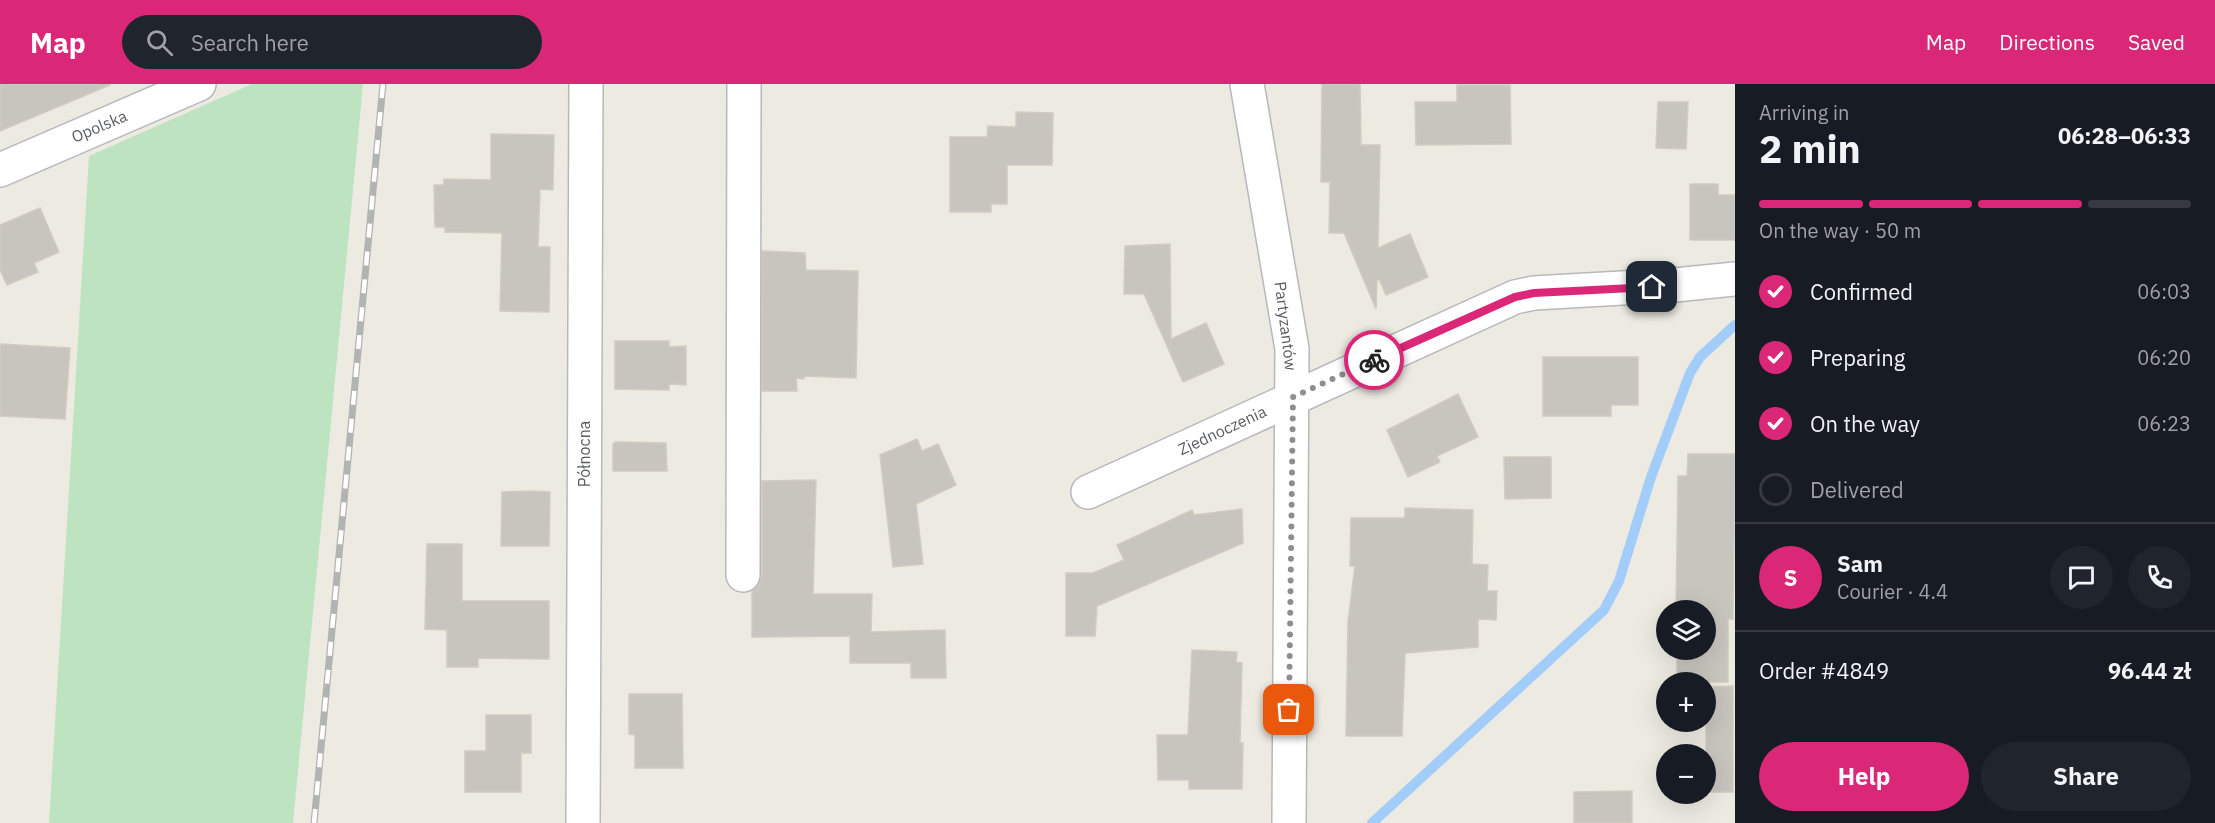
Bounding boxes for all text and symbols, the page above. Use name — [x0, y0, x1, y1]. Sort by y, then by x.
search box — [122, 15, 542, 69]
text: Map — [30, 24, 86, 61]
icon: search — [143, 26, 176, 59]
text: Search here — [191, 28, 309, 57]
text: Map — [1926, 28, 1966, 56]
text: Directions — [1999, 28, 2095, 56]
text: Saved — [2128, 28, 2185, 56]
text: Arriving in — [1759, 99, 1849, 126]
street label: Opolska — [68, 105, 130, 147]
text: 06:28–06:33 — [2058, 121, 2191, 150]
text: 2 min — [1759, 123, 1861, 174]
text: On the way · 50 m — [1759, 217, 1921, 244]
pin — [1626, 261, 1677, 312]
icon: home — [1635, 270, 1668, 303]
icon: check — [1759, 275, 1792, 308]
text: Confirmed — [1810, 277, 1913, 306]
text: 06:03 — [2137, 278, 2191, 305]
street label: Partyzantów — [1271, 280, 1301, 372]
courier — [1344, 330, 1404, 390]
icon: check — [1759, 341, 1792, 374]
text: Preparing — [1810, 343, 1905, 372]
icon: bike — [1358, 344, 1391, 377]
text: 06:20 — [2137, 344, 2191, 371]
street label: Zjednoczenia — [1175, 401, 1270, 459]
icon: check — [1759, 407, 1792, 440]
text: On the way — [1810, 409, 1920, 438]
text: 06:23 — [2137, 410, 2191, 437]
street label: Północna — [574, 420, 594, 487]
text: Delivered — [1810, 475, 1904, 504]
button: chat — [2050, 546, 2113, 609]
button: phone — [2128, 546, 2191, 609]
text: Sam — [1837, 549, 1883, 578]
text: S — [1784, 563, 1797, 592]
text: Courier · 4.4 — [1837, 578, 1948, 605]
map controls — [1656, 600, 1716, 804]
button: layers — [1656, 600, 1716, 660]
text: Order #4849 — [1759, 656, 1889, 685]
text: 96.44 zł — [2108, 656, 2191, 685]
button: + — [1656, 672, 1716, 732]
pin — [1263, 684, 1314, 735]
icon: bag — [1272, 693, 1305, 726]
button: Help — [1759, 742, 1969, 811]
button: Share — [1981, 742, 2191, 811]
button: − — [1656, 744, 1716, 804]

